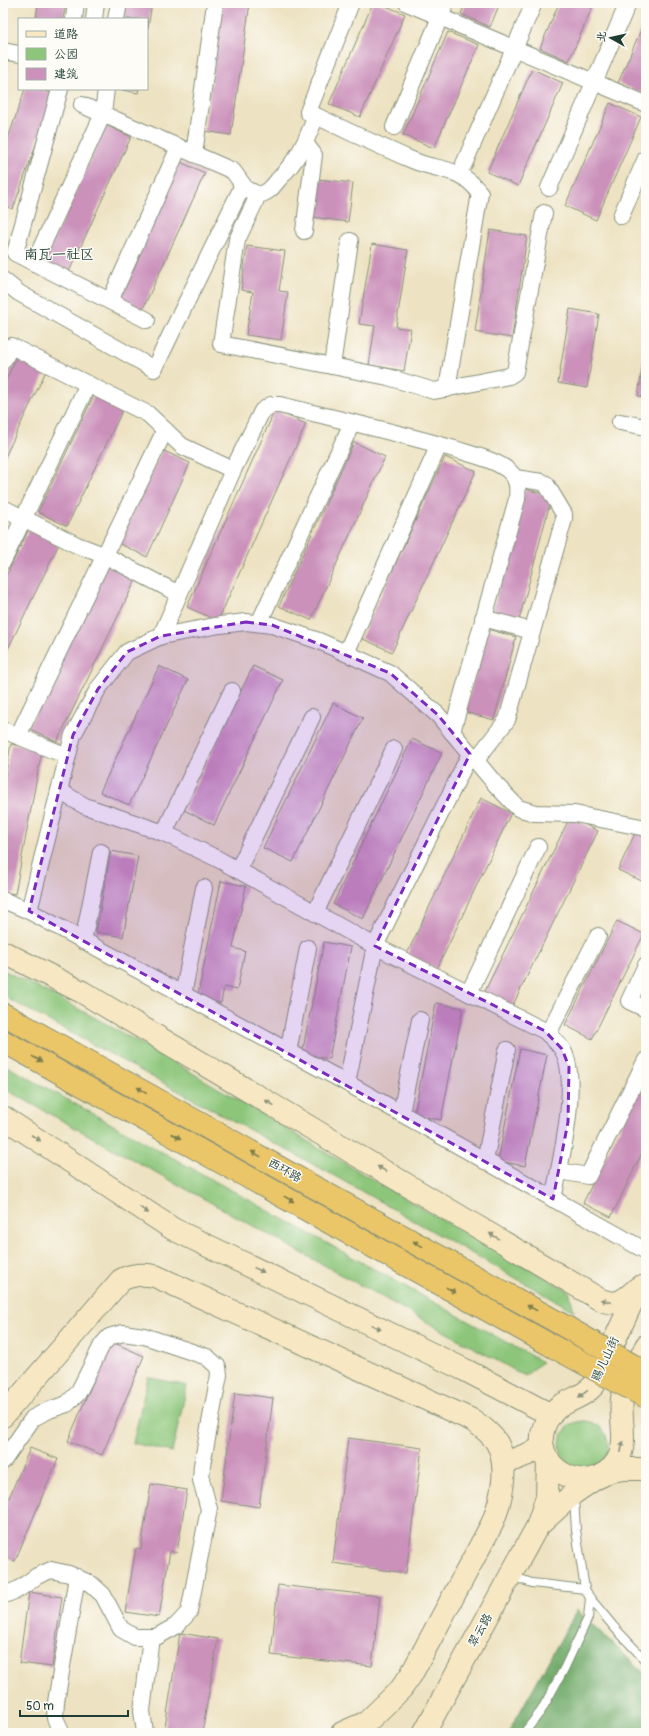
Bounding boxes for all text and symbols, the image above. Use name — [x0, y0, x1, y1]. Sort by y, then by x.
legend — [18, 18, 148, 90]
north arrow — [591, 18, 631, 58]
text: 道路 — [54, 27, 78, 42]
text: 北 — [594, 30, 609, 43]
text: 公园 — [54, 47, 78, 62]
text: 建筑 — [54, 67, 78, 82]
district label: 南瓦一社区 — [24, 246, 94, 263]
one-way arrow — [31, 1056, 43, 1063]
one-way arrow — [137, 1087, 148, 1094]
one-way arrow — [264, 1100, 276, 1107]
one-way arrow — [170, 1132, 181, 1139]
one-way arrow — [31, 1134, 41, 1142]
one-way arrow — [250, 1150, 262, 1157]
street label: 西环路 — [265, 1155, 304, 1186]
one-way arrow — [376, 1166, 388, 1173]
one-way arrow — [283, 1195, 295, 1202]
one-way arrow — [139, 1206, 149, 1214]
one-way arrow — [488, 1233, 500, 1240]
one-way arrow — [412, 1241, 424, 1248]
one-way arrow — [253, 1267, 265, 1273]
one-way arrow — [446, 1286, 457, 1293]
one-way arrow — [600, 1298, 612, 1304]
one-way arrow — [526, 1304, 538, 1311]
one-way arrow — [370, 1324, 382, 1330]
street label: 赐儿山街 — [589, 1334, 622, 1384]
one-way arrow — [578, 1390, 589, 1398]
one-way arrow — [619, 1440, 625, 1453]
street label: 翠云路 — [465, 1611, 496, 1650]
scale bar — [20, 1692, 128, 1718]
text: 50 m — [26, 1699, 54, 1714]

